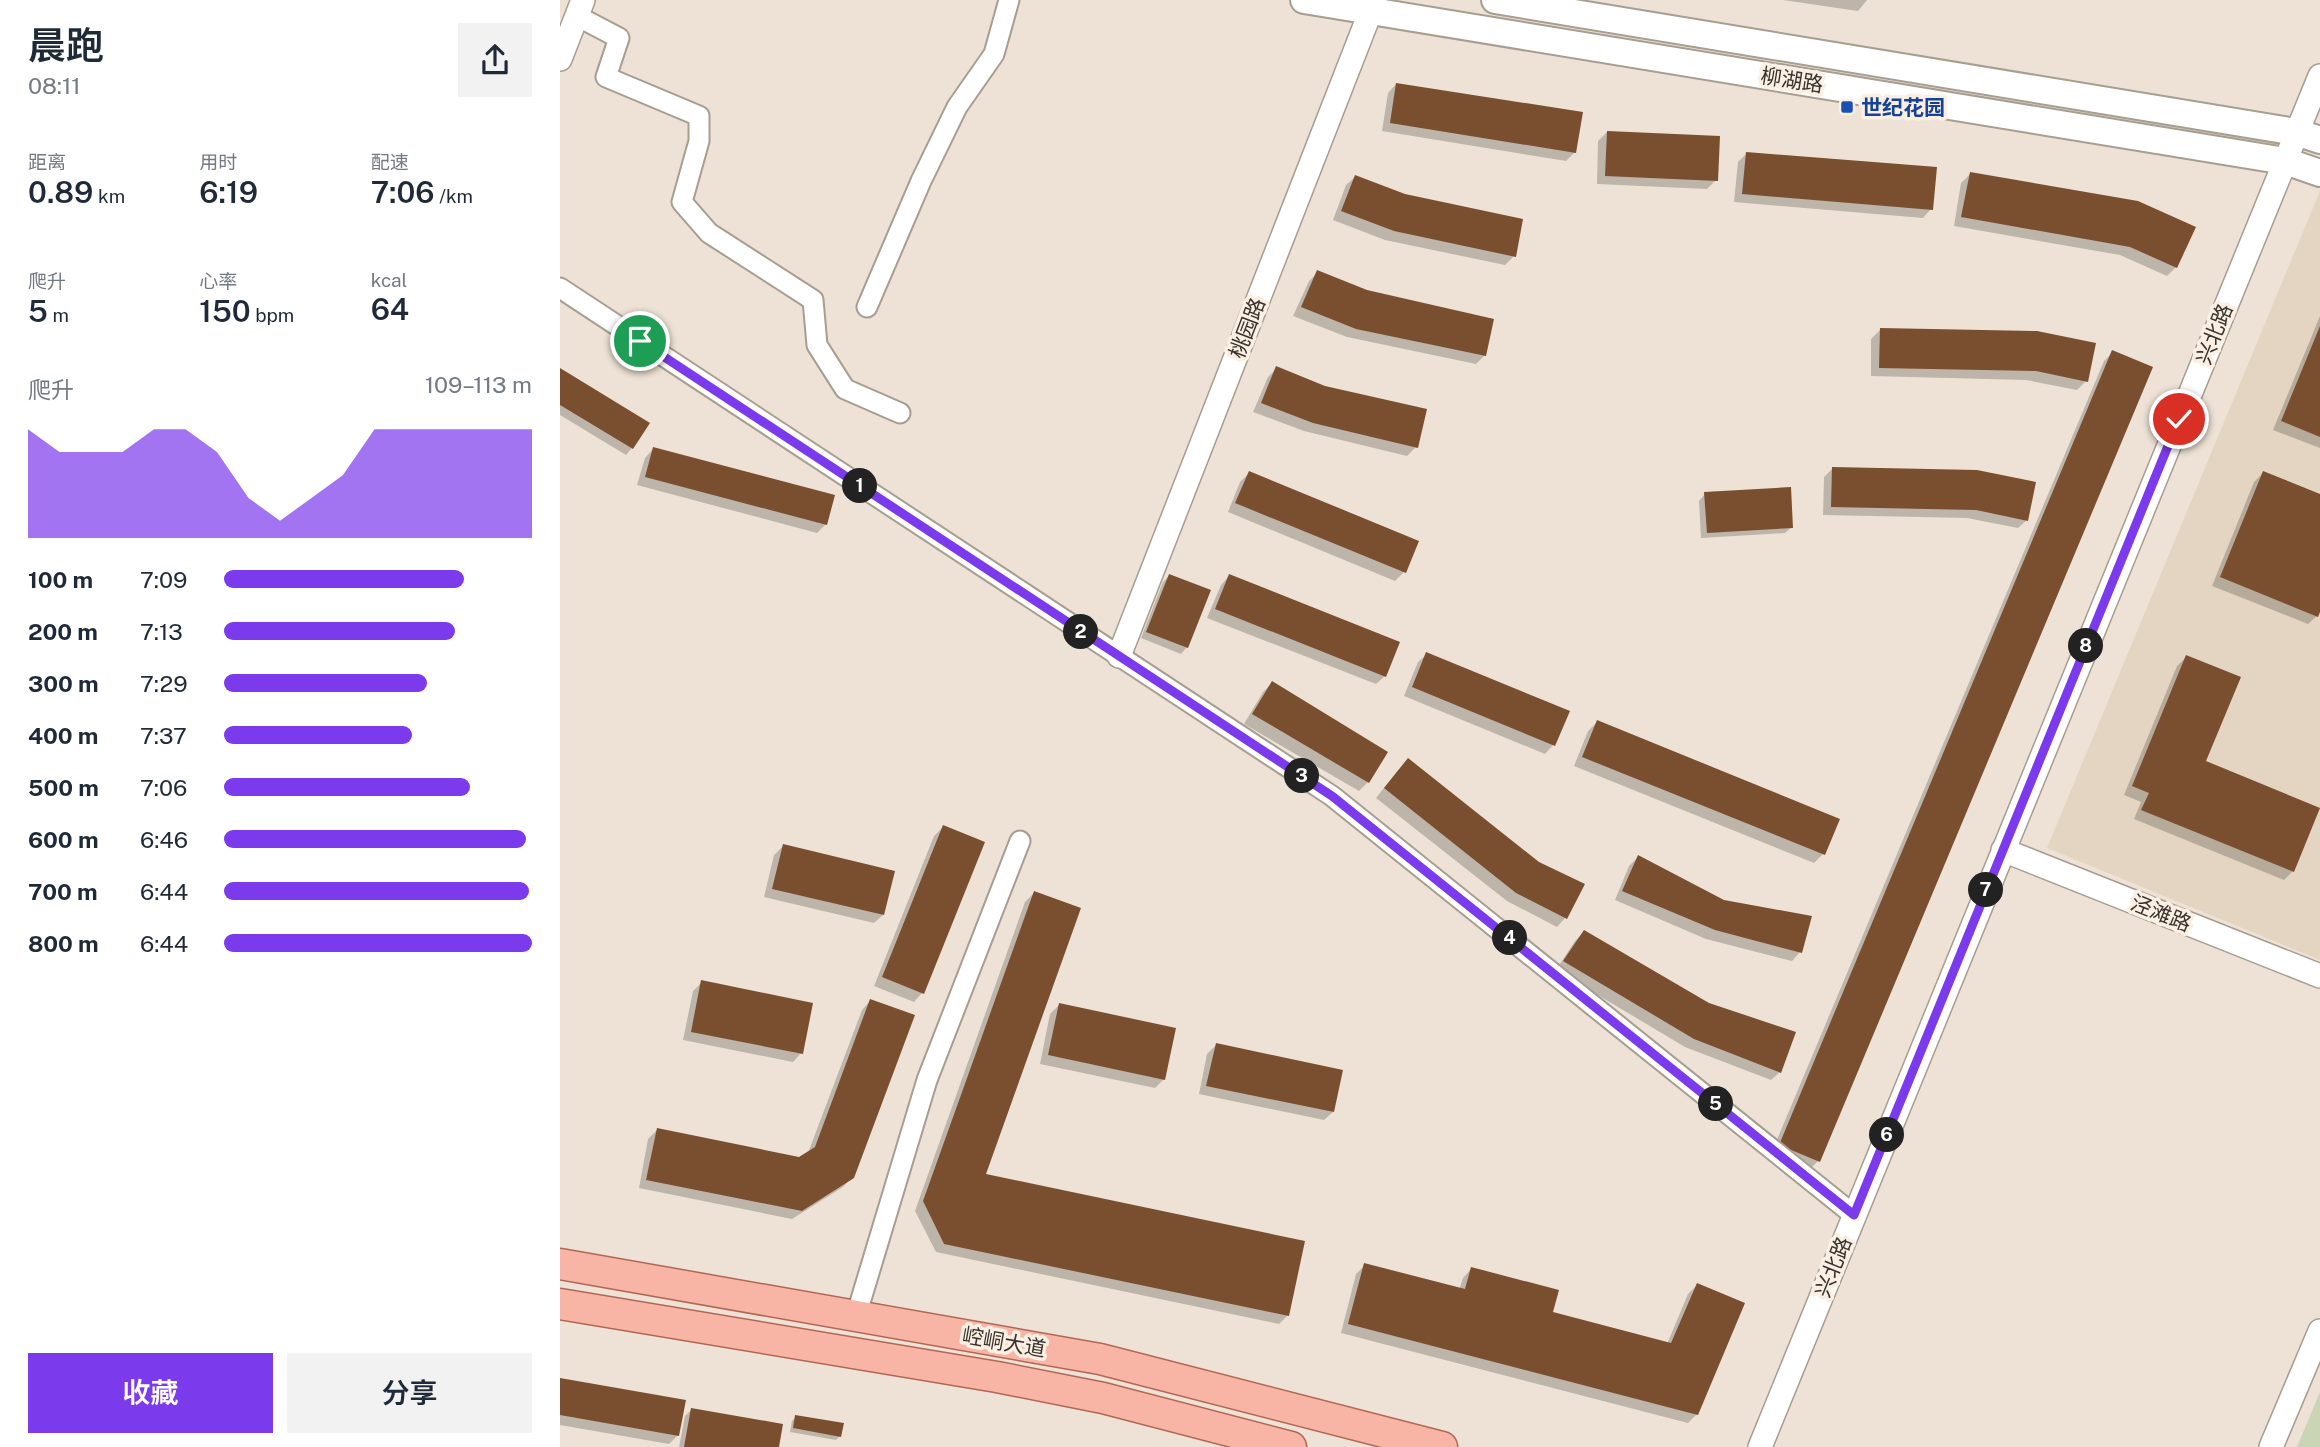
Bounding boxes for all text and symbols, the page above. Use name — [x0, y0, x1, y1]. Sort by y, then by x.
text: 晨跑 — [28, 23, 104, 68]
button: share — [458, 23, 532, 97]
street label: 柳湖路 — [1759, 63, 1825, 97]
text: 08:11 — [28, 72, 81, 99]
place label: 世纪花园 — [1861, 95, 1945, 120]
marker: 世纪花园 — [1839, 99, 1855, 115]
text: 距离 — [28, 151, 66, 173]
text: 用时 — [199, 151, 237, 173]
text: 配速 — [371, 151, 409, 173]
text: 0.89 — [28, 174, 93, 210]
text: 6:19 — [199, 174, 258, 210]
text: 7:06 — [371, 174, 435, 210]
text: km — [93, 185, 125, 207]
text: /km — [435, 185, 473, 207]
text: kcal — [371, 269, 407, 291]
text: 爬升 — [28, 270, 66, 292]
text: 心率 — [199, 270, 237, 292]
text: 64 — [371, 291, 409, 327]
text: 5 — [28, 293, 48, 329]
text: 150 — [199, 293, 251, 329]
street label: 桃园路 — [1224, 294, 1270, 362]
street label: 兴北路 — [2191, 300, 2237, 368]
text: m — [48, 304, 69, 326]
text: bpm — [251, 304, 294, 326]
pin — [610, 311, 670, 371]
icon: arrive — [621, 322, 659, 360]
text: 109–113 m — [425, 371, 532, 398]
text: 爬升 — [28, 376, 74, 403]
pin — [2149, 389, 2209, 449]
icon: check — [2160, 400, 2198, 438]
pin: 1 — [842, 468, 878, 504]
text: 1 — [855, 474, 864, 496]
text: 100 m — [28, 566, 93, 593]
text: 7:09 — [140, 566, 187, 593]
pin: 2 — [1064, 614, 1098, 650]
text: 200 m — [28, 618, 98, 645]
text: 7:13 — [140, 618, 183, 645]
text: 2 — [1074, 620, 1087, 642]
pin: 8 — [2068, 628, 2104, 664]
text: 8 — [2079, 634, 2092, 656]
text: 300 m — [28, 670, 99, 697]
text: 7:29 — [140, 670, 188, 697]
text: 400 m — [28, 722, 98, 749]
text: 7:37 — [140, 722, 187, 749]
pin: 3 — [1284, 758, 1320, 794]
text: 3 — [1295, 764, 1308, 786]
text: 500 m — [28, 774, 99, 801]
text: 7:06 — [140, 774, 187, 801]
text: 600 m — [28, 826, 98, 853]
text: 6:46 — [140, 826, 188, 853]
pin: 7 — [1968, 872, 2004, 908]
text: 700 m — [28, 878, 98, 905]
text: 6:44 — [140, 878, 188, 905]
text: 7 — [1980, 878, 1991, 900]
street label: 泾滩路 — [2127, 890, 2195, 936]
pin: 4 — [1492, 920, 1528, 956]
text: 4 — [1503, 926, 1516, 948]
text: 800 m — [28, 930, 99, 957]
text: 6:44 — [140, 930, 188, 957]
pin: 5 — [1698, 1086, 1734, 1122]
text: 5 — [1709, 1092, 1722, 1114]
pin: 6 — [1870, 1118, 1904, 1152]
text: 6 — [1880, 1123, 1893, 1145]
street label: 兴北路 — [1810, 1233, 1856, 1301]
street label: 崆峒大道 — [960, 1322, 1048, 1362]
button: 收藏 — [28, 1353, 273, 1433]
button: 分享 — [287, 1353, 532, 1433]

